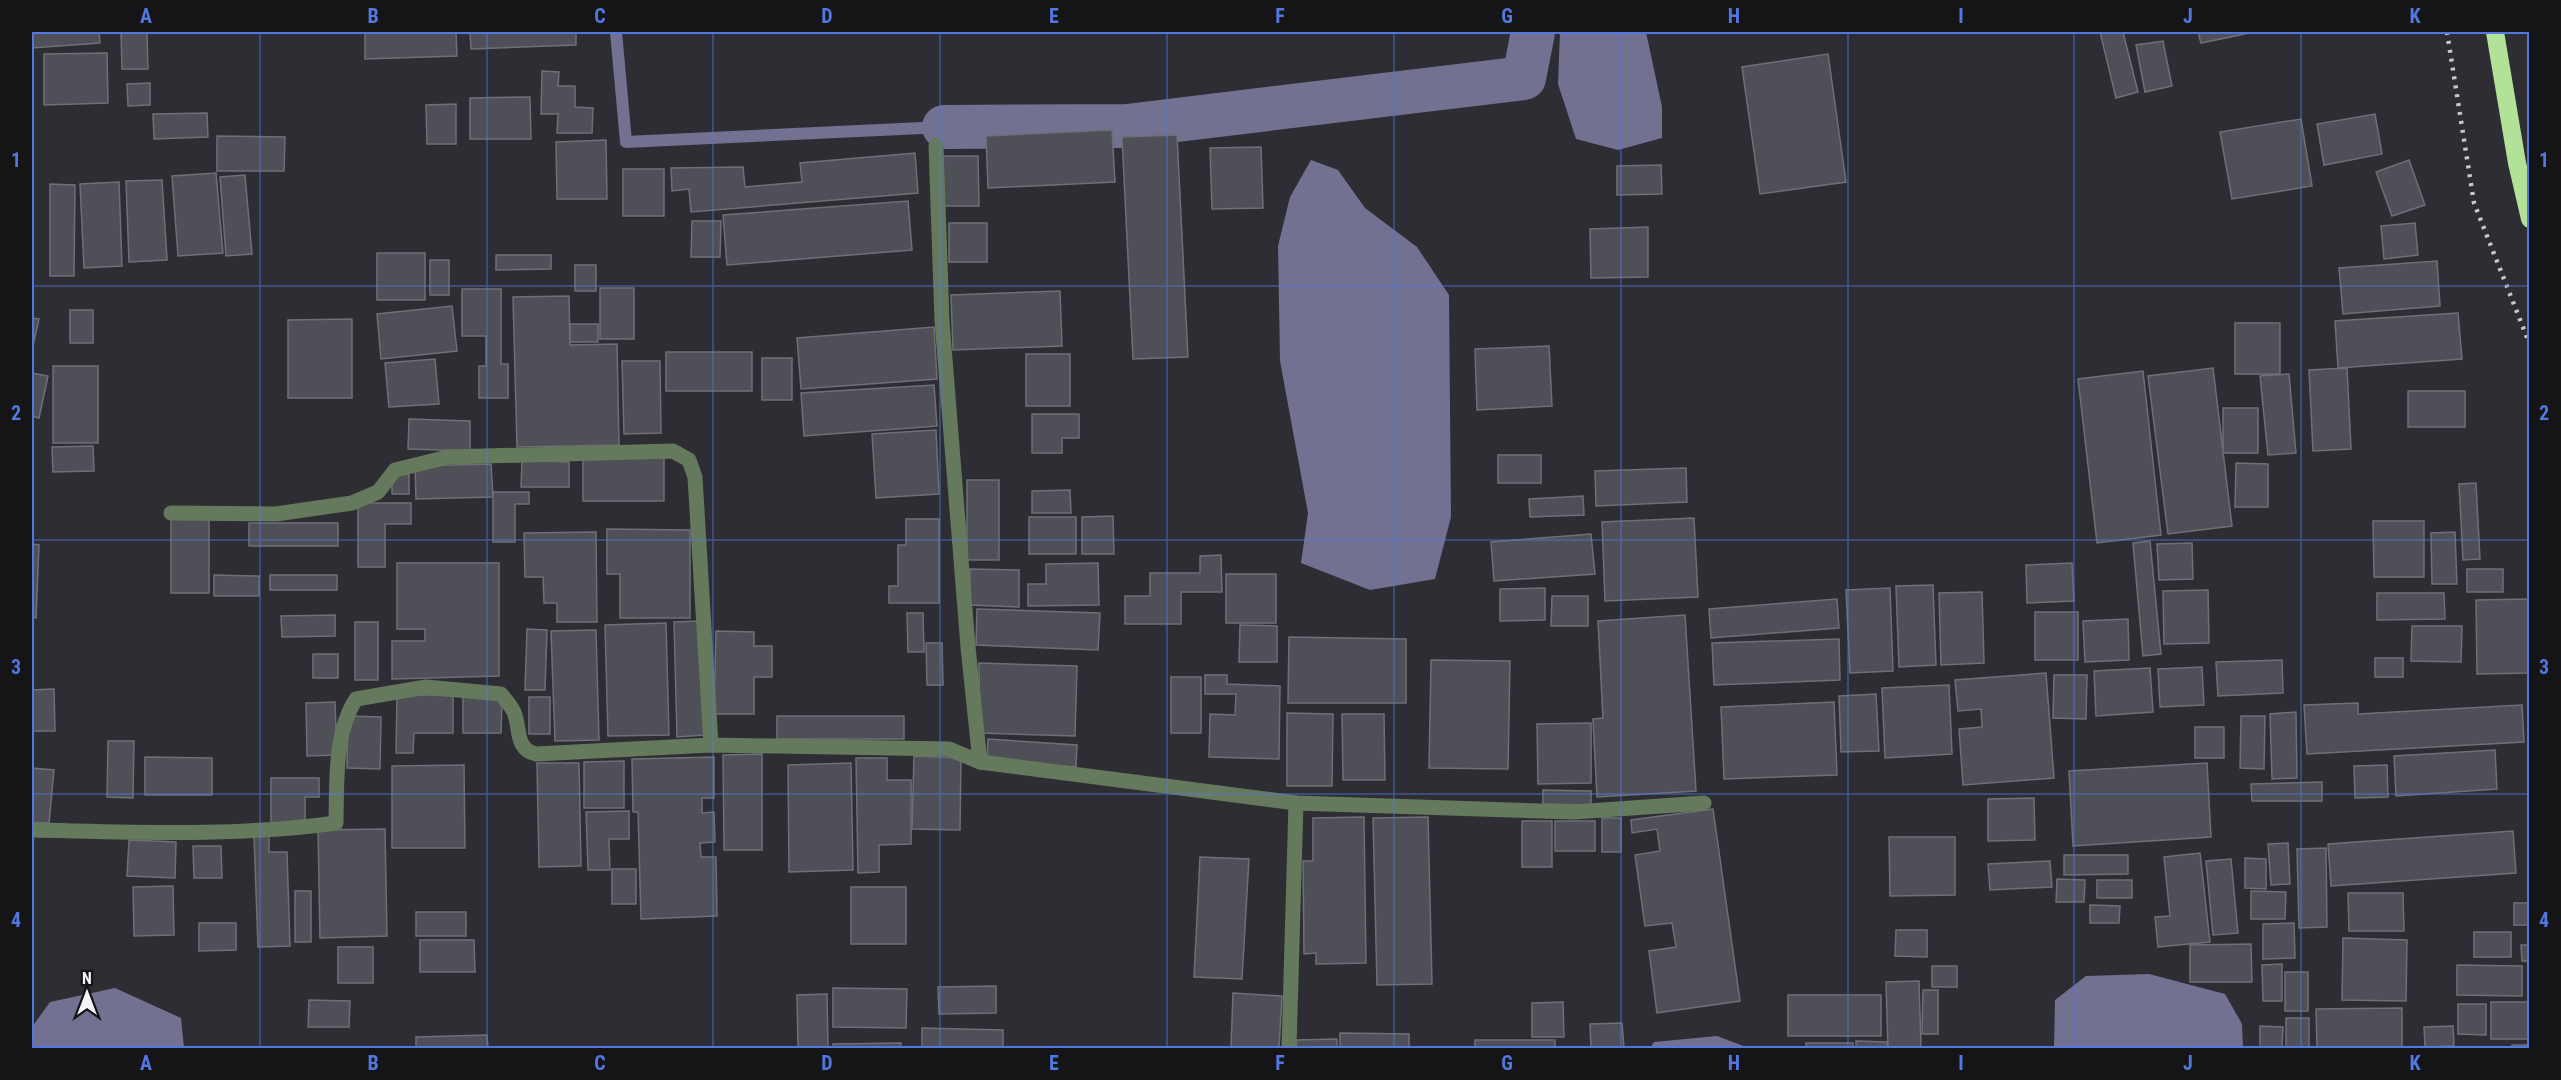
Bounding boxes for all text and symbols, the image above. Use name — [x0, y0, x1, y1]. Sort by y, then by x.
text: A — [140, 4, 152, 28]
text: B — [367, 4, 379, 28]
text: C — [594, 4, 606, 28]
text: D — [821, 4, 833, 28]
text: E — [1049, 4, 1059, 28]
text: F — [1275, 4, 1285, 28]
text: G — [1501, 4, 1513, 28]
text: H — [1728, 4, 1740, 28]
text: I — [1958, 4, 1964, 28]
text: J — [2183, 4, 2193, 28]
text: K — [2409, 4, 2421, 28]
text: 1 — [11, 148, 21, 172]
text: 1 — [2539, 148, 2549, 172]
text: 2 — [11, 401, 21, 425]
text: 2 — [2539, 401, 2549, 425]
text: 3 — [11, 655, 21, 679]
text: 3 — [2539, 655, 2549, 679]
text: 4 — [11, 908, 21, 932]
text: 4 — [2539, 908, 2549, 932]
north arrow — [57, 963, 117, 1023]
text: N — [82, 969, 92, 988]
text: A — [140, 1051, 152, 1075]
text: B — [367, 1051, 379, 1075]
text: C — [594, 1051, 606, 1075]
text: D — [821, 1051, 833, 1075]
text: E — [1049, 1051, 1059, 1075]
text: F — [1275, 1051, 1285, 1075]
text: G — [1501, 1051, 1513, 1075]
text: H — [1728, 1051, 1740, 1075]
text: I — [1958, 1051, 1964, 1075]
text: J — [2183, 1051, 2193, 1075]
text: K — [2409, 1051, 2421, 1075]

